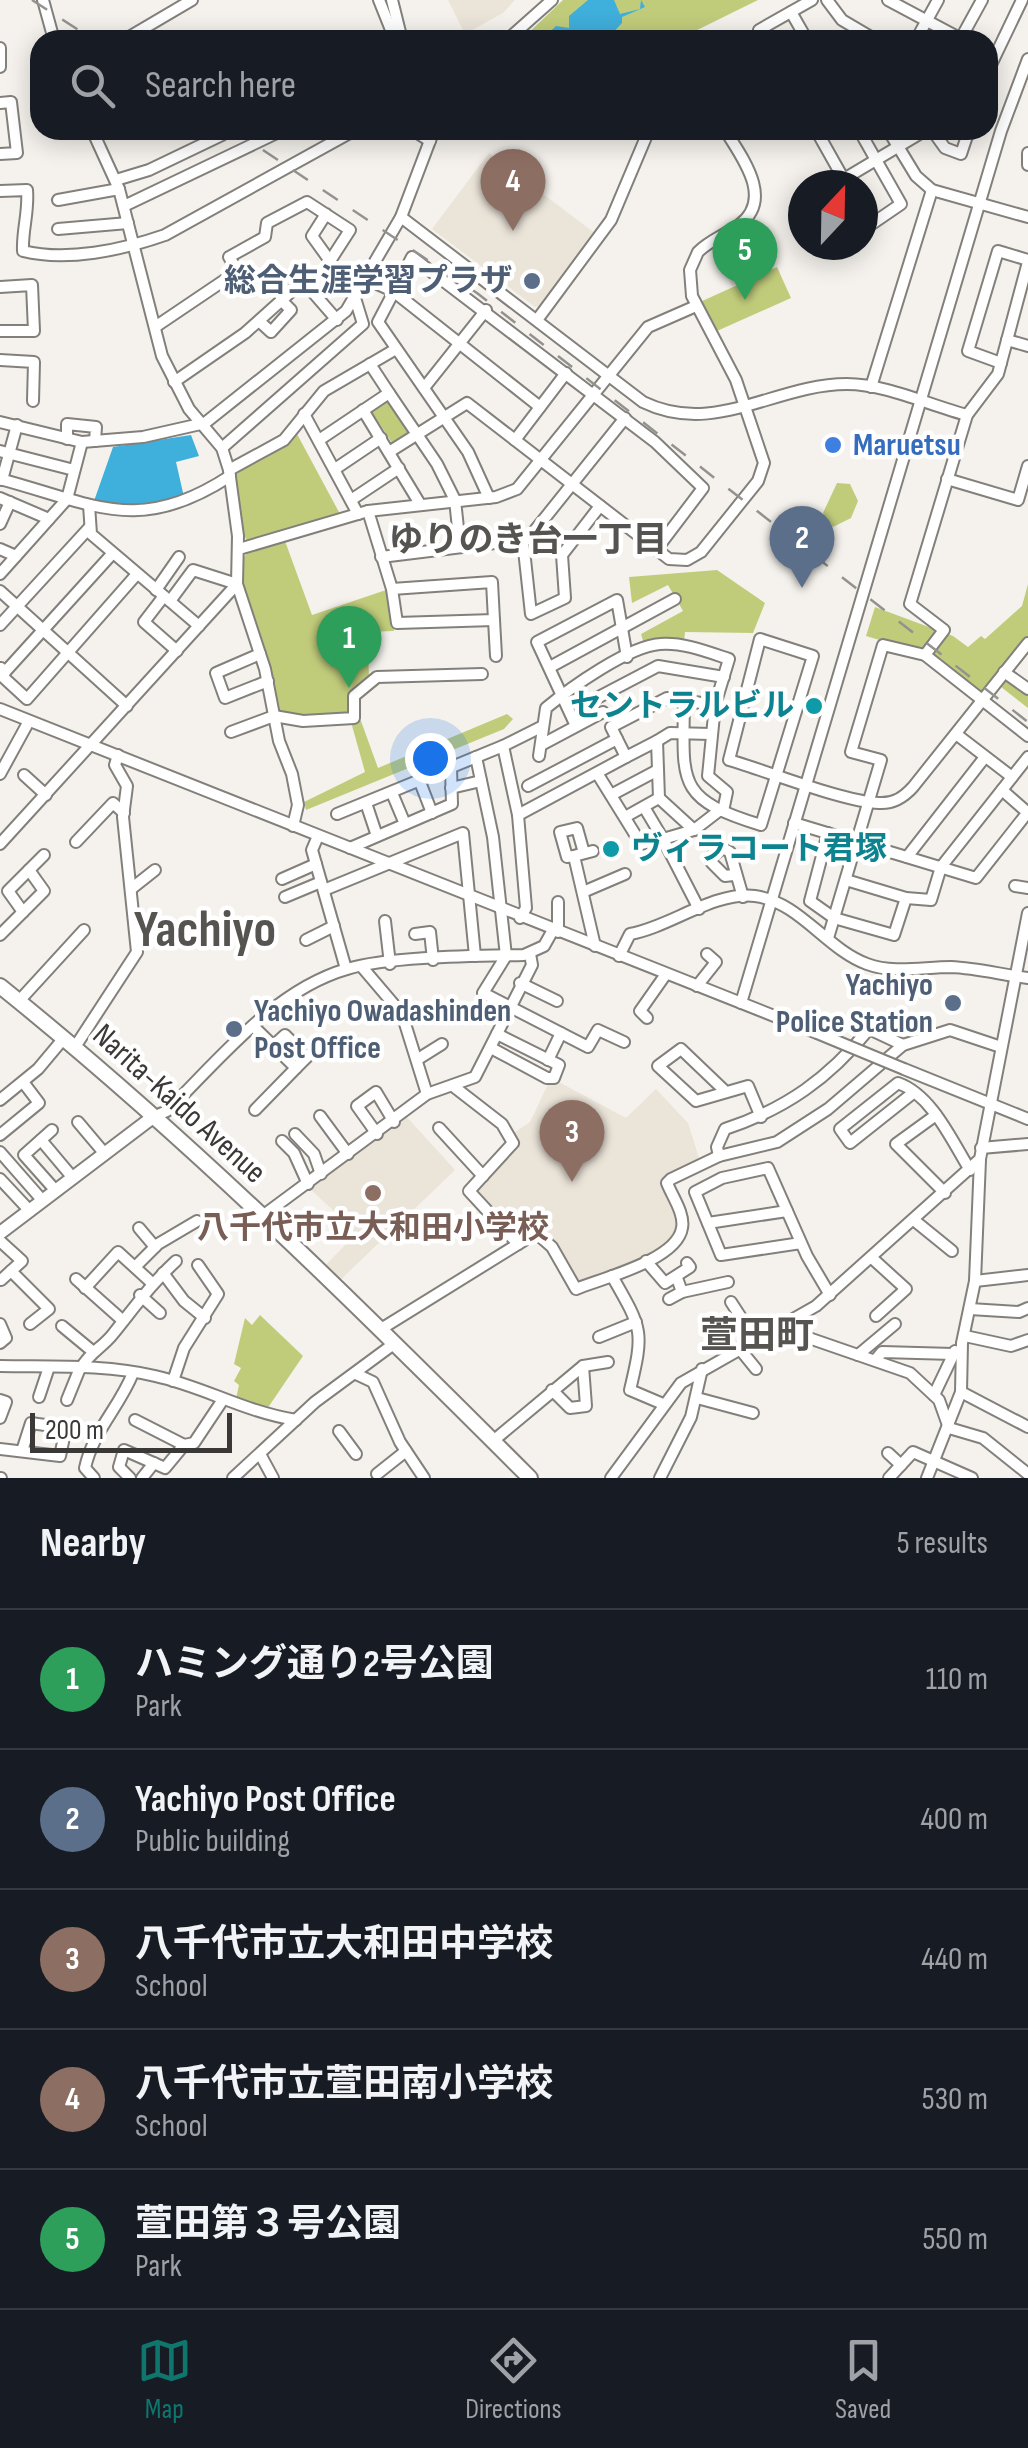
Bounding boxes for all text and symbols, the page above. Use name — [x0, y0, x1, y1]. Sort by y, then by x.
search box — [30, 30, 998, 140]
icon: search — [65, 58, 120, 113]
text: Search here — [145, 63, 296, 108]
pin: 4 — [480, 148, 546, 231]
north arrow — [788, 170, 878, 260]
pin: 5 — [712, 218, 778, 300]
place label: 総合生涯学習プラザ — [224, 262, 512, 301]
marker: 総合生涯学習プラザ — [521, 270, 543, 292]
place label: Maruetsu — [853, 426, 961, 465]
marker: Maruetsu — [822, 434, 844, 456]
pin: 2 — [770, 506, 834, 588]
district label: ゆりのき台一丁目 — [389, 519, 667, 562]
pin: 1 — [316, 606, 382, 688]
place label: セントラルビル — [570, 687, 794, 726]
marker: セントラルビル — [803, 695, 825, 717]
your location — [405, 733, 456, 784]
place label: ヴィラコート君塚 — [631, 830, 887, 869]
marker: ヴィラコート君塚 — [600, 838, 622, 860]
district label: Yachiyo — [134, 899, 276, 962]
place label: Yachiyo Police Station — [776, 966, 933, 1042]
place label: Yachiyo Owadashinden Post Office — [254, 992, 511, 1068]
marker: Yachiyo Police Station — [942, 992, 964, 1014]
street label: Narita-Kaido Avenue — [84, 1016, 274, 1192]
marker: Yachiyo Owadashinden Post Office — [223, 1018, 245, 1040]
pin: 3 — [540, 1100, 604, 1182]
marker: 八千代市立大和田小学校 — [362, 1182, 384, 1204]
place label: 八千代市立大和田小学校 — [197, 1209, 549, 1248]
district label: 萱田町 — [700, 1314, 814, 1359]
scale bar — [30, 1408, 232, 1452]
text: 200 m — [45, 1414, 104, 1447]
text: Nearby — [40, 1518, 146, 1569]
text: 5 results — [897, 1524, 988, 1563]
text: ハミング通り2号公園 — [135, 1642, 494, 1687]
text: 1 — [66, 1660, 79, 1699]
text: 110 m — [926, 1660, 988, 1699]
text: Park — [135, 1687, 182, 1726]
text: Yachiyo Post Office — [135, 1777, 396, 1822]
text: 2 — [65, 1800, 80, 1839]
text: 400 m — [920, 1800, 988, 1839]
text: Public building — [135, 1822, 290, 1861]
text: 八千代市立大和田中学校 — [135, 1922, 553, 1967]
text: 3 — [65, 1940, 80, 1979]
text: 440 m — [921, 1940, 988, 1979]
text: School — [135, 1967, 208, 2006]
text: 八千代市立萱田南小学校 — [135, 2062, 553, 2107]
text: 4 — [65, 2080, 80, 2119]
text: 530 m — [922, 2080, 988, 2119]
text: School — [135, 2107, 208, 2146]
text: 萱田第３号公園 — [135, 2202, 401, 2247]
text: 5 — [65, 2220, 80, 2259]
text: 550 m — [922, 2220, 988, 2259]
text: Park — [135, 2247, 182, 2286]
tab: Map — [137, 2333, 192, 2426]
tab: Directions — [465, 2333, 562, 2426]
tab: Saved — [835, 2333, 891, 2426]

